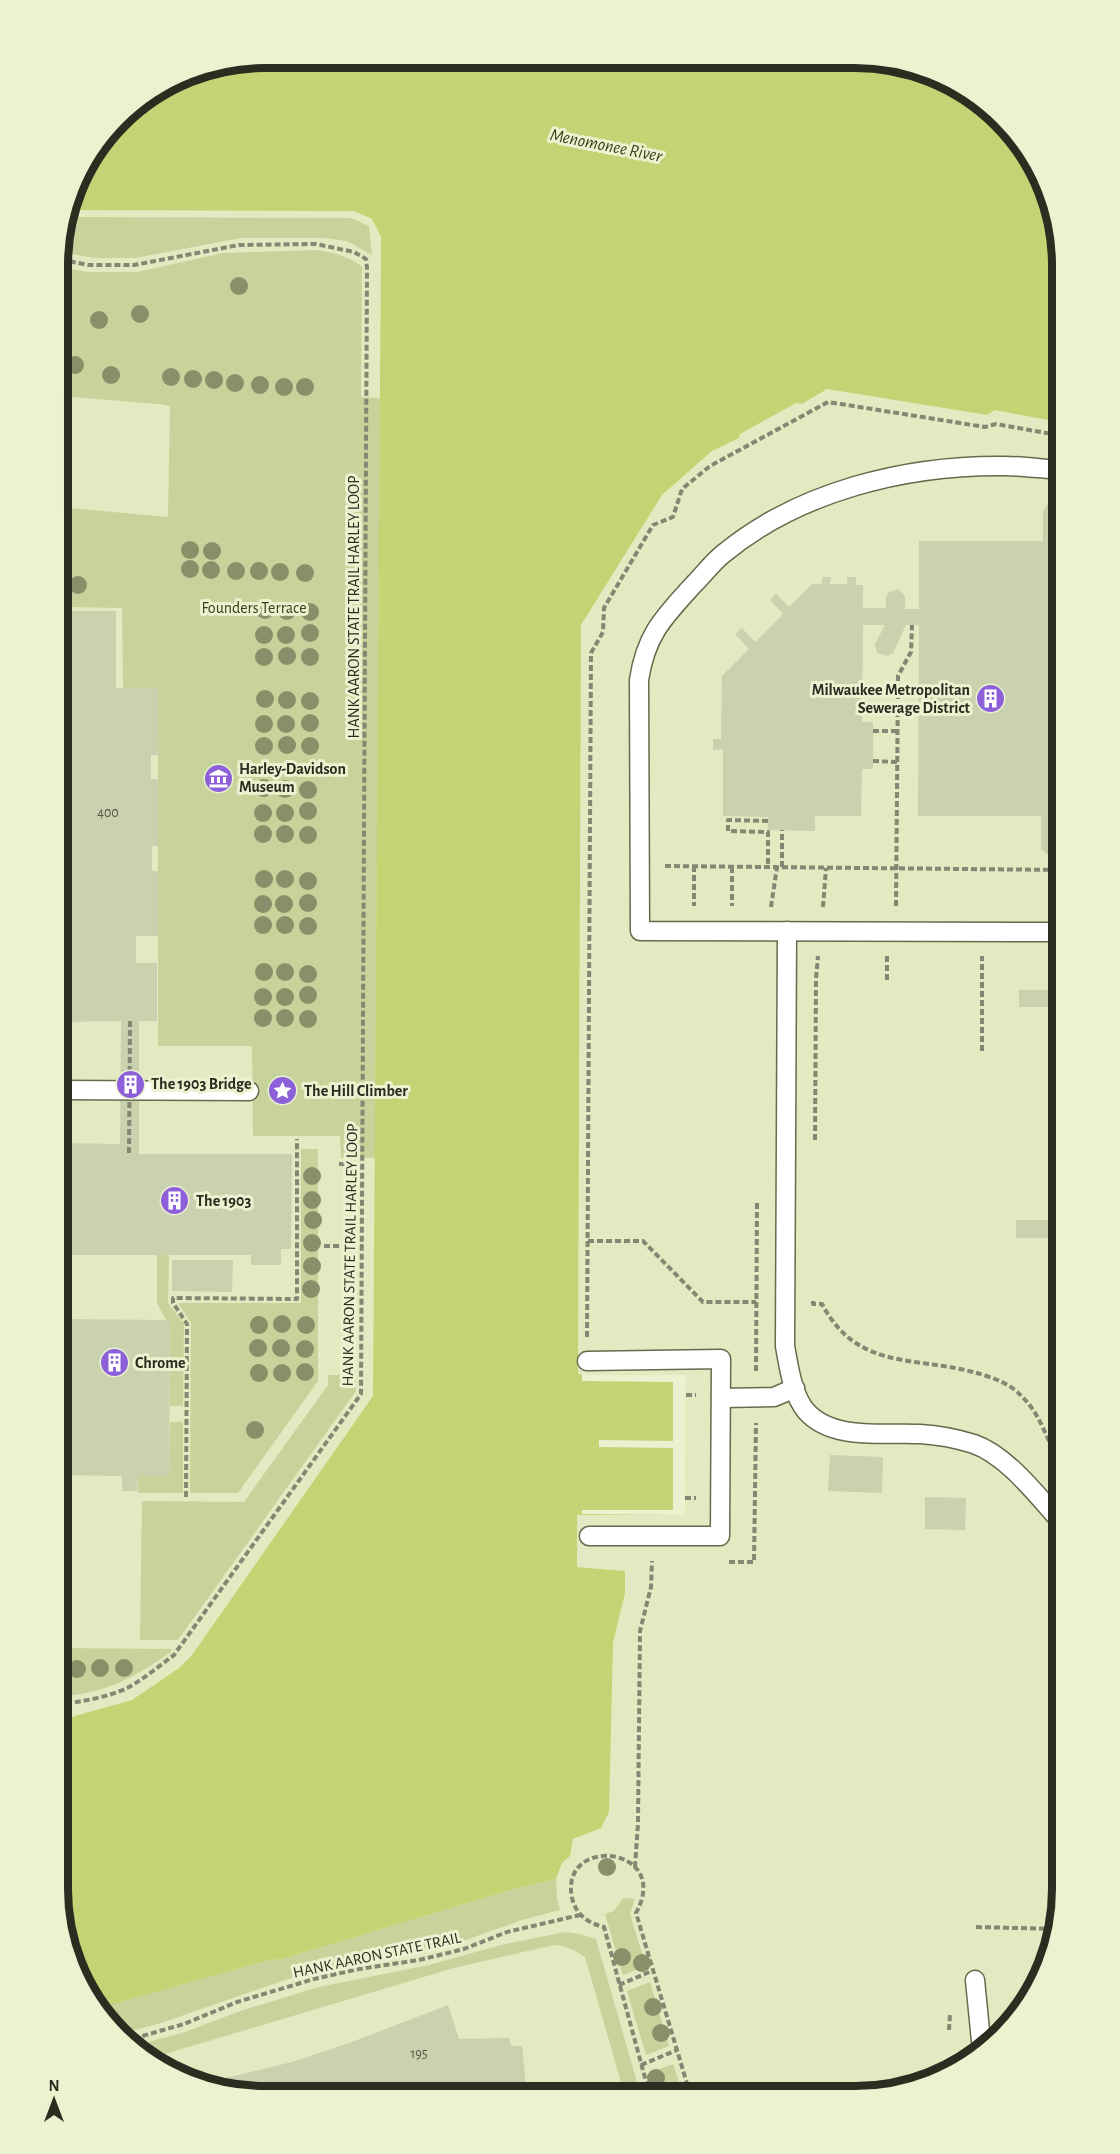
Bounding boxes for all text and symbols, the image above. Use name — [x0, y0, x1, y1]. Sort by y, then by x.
water label: Menomonee River — [548, 126, 665, 166]
street label: HANK AARON STATE TRAIL HARLEY LOOP — [346, 475, 362, 739]
park label: Founders Terrace — [201, 600, 307, 616]
place label: Milwaukee Metropolitan Sewerage District — [812, 682, 971, 716]
building icon: Milwaukee Metropolitan Sewerage District — [975, 683, 1007, 715]
place label: Harley-Davidson Museum — [239, 761, 346, 795]
museum icon: Harley-Davidson Museum — [202, 762, 234, 794]
house number: 400 — [97, 806, 119, 820]
building icon: The 1903 Bridge — [114, 1068, 146, 1100]
place icon: The Hill Climber — [267, 1075, 299, 1107]
place label: The 1903 Bridge — [151, 1076, 252, 1092]
place label: The Hill Climber — [304, 1083, 408, 1099]
street label: HANK AARON STATE TRAIL HARLEY LOOP — [340, 1123, 360, 1387]
building icon: The 1903 — [159, 1185, 191, 1217]
place label: The 1903 — [196, 1193, 251, 1209]
building icon: Chrome — [98, 1347, 130, 1379]
place label: Chrome — [135, 1355, 186, 1371]
street label: HANK AARON STATE TRAIL — [292, 1929, 463, 1981]
house number: 195 — [410, 2047, 428, 2061]
north arrow — [24, 2070, 84, 2130]
text: N — [48, 2078, 60, 2094]

